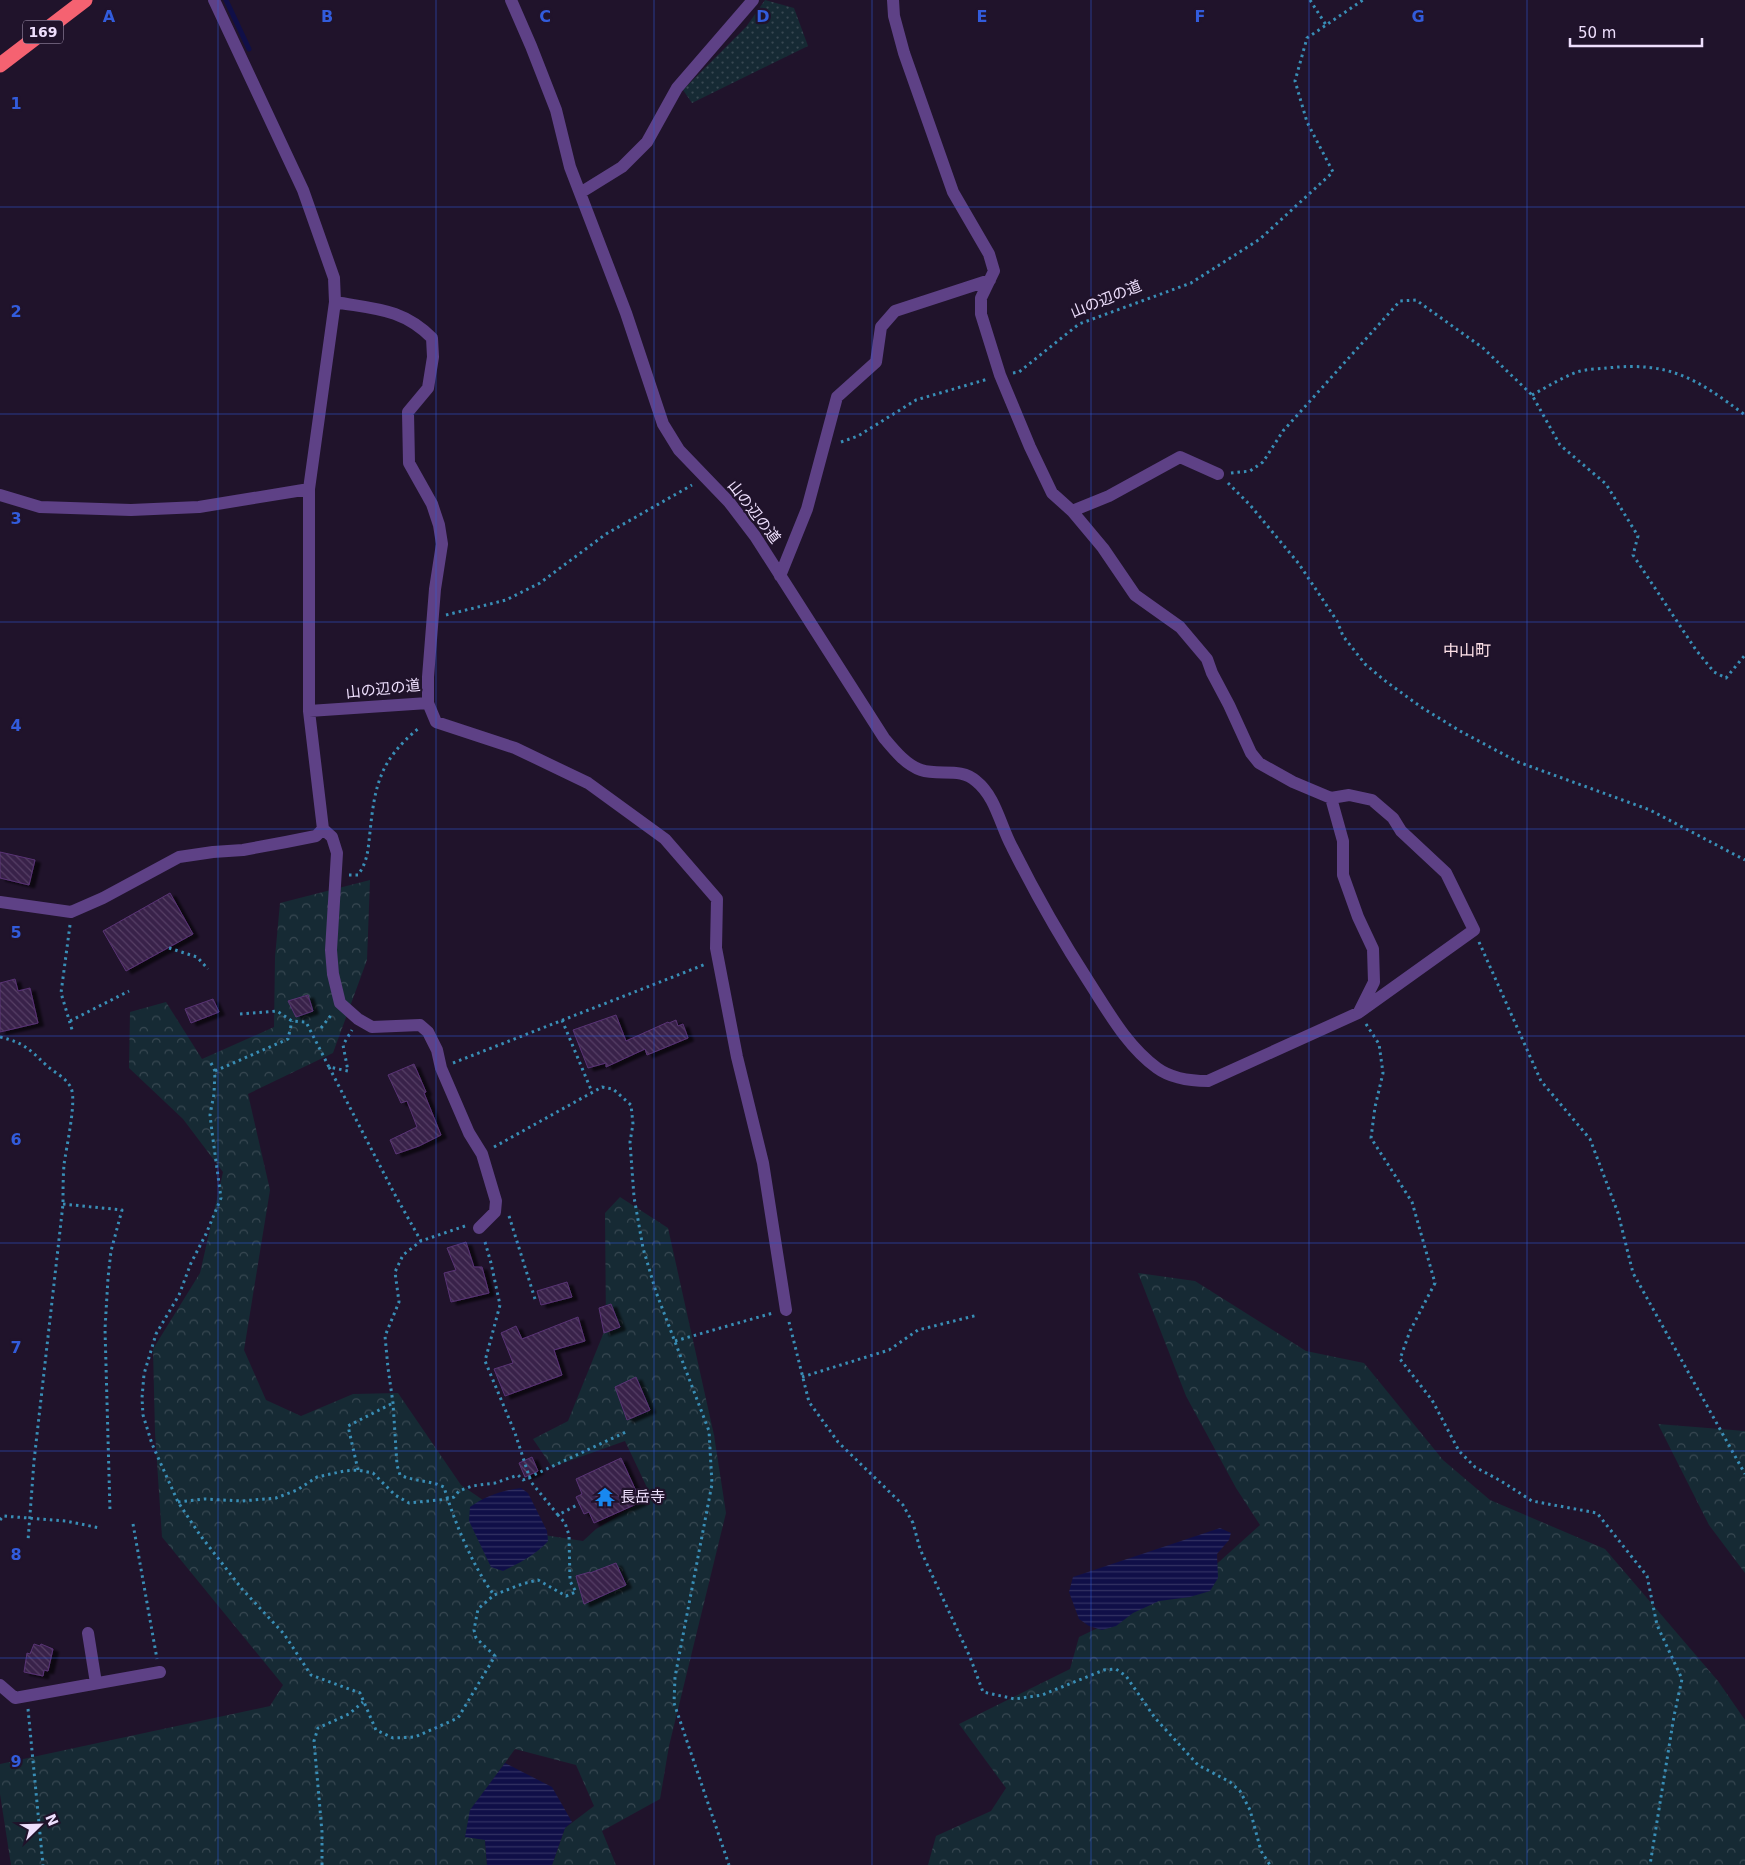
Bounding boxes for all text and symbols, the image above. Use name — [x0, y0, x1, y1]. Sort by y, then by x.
text: A — [103, 7, 116, 26]
text: B — [321, 7, 333, 26]
text: C — [539, 7, 551, 26]
text: D — [756, 7, 770, 26]
text: E — [977, 7, 987, 26]
text: F — [1195, 7, 1205, 26]
text: G — [1411, 7, 1425, 26]
scale bar — [1570, 15, 1702, 47]
road number: 169 — [23, 21, 63, 44]
text: 50 m — [1578, 24, 1616, 42]
text: 1 — [10, 94, 22, 113]
street label: 山の辺の道 — [1068, 277, 1144, 321]
text: 2 — [10, 302, 22, 321]
street label: 山の辺の道 — [724, 477, 784, 547]
text: 3 — [10, 509, 22, 528]
district label: 中山町 — [1443, 641, 1491, 660]
street label: 山の辺の道 — [345, 676, 421, 702]
text: 4 — [10, 716, 22, 735]
text: 5 — [10, 923, 22, 942]
text: 6 — [10, 1130, 22, 1149]
text: 7 — [10, 1338, 22, 1357]
temple icon: 長岳寺 — [594, 1486, 616, 1508]
place label: 長岳寺 — [620, 1488, 665, 1506]
text: 8 — [10, 1545, 22, 1564]
text: 9 — [10, 1752, 22, 1771]
north arrow — [15, 1800, 65, 1850]
text: N — [42, 1811, 62, 1828]

